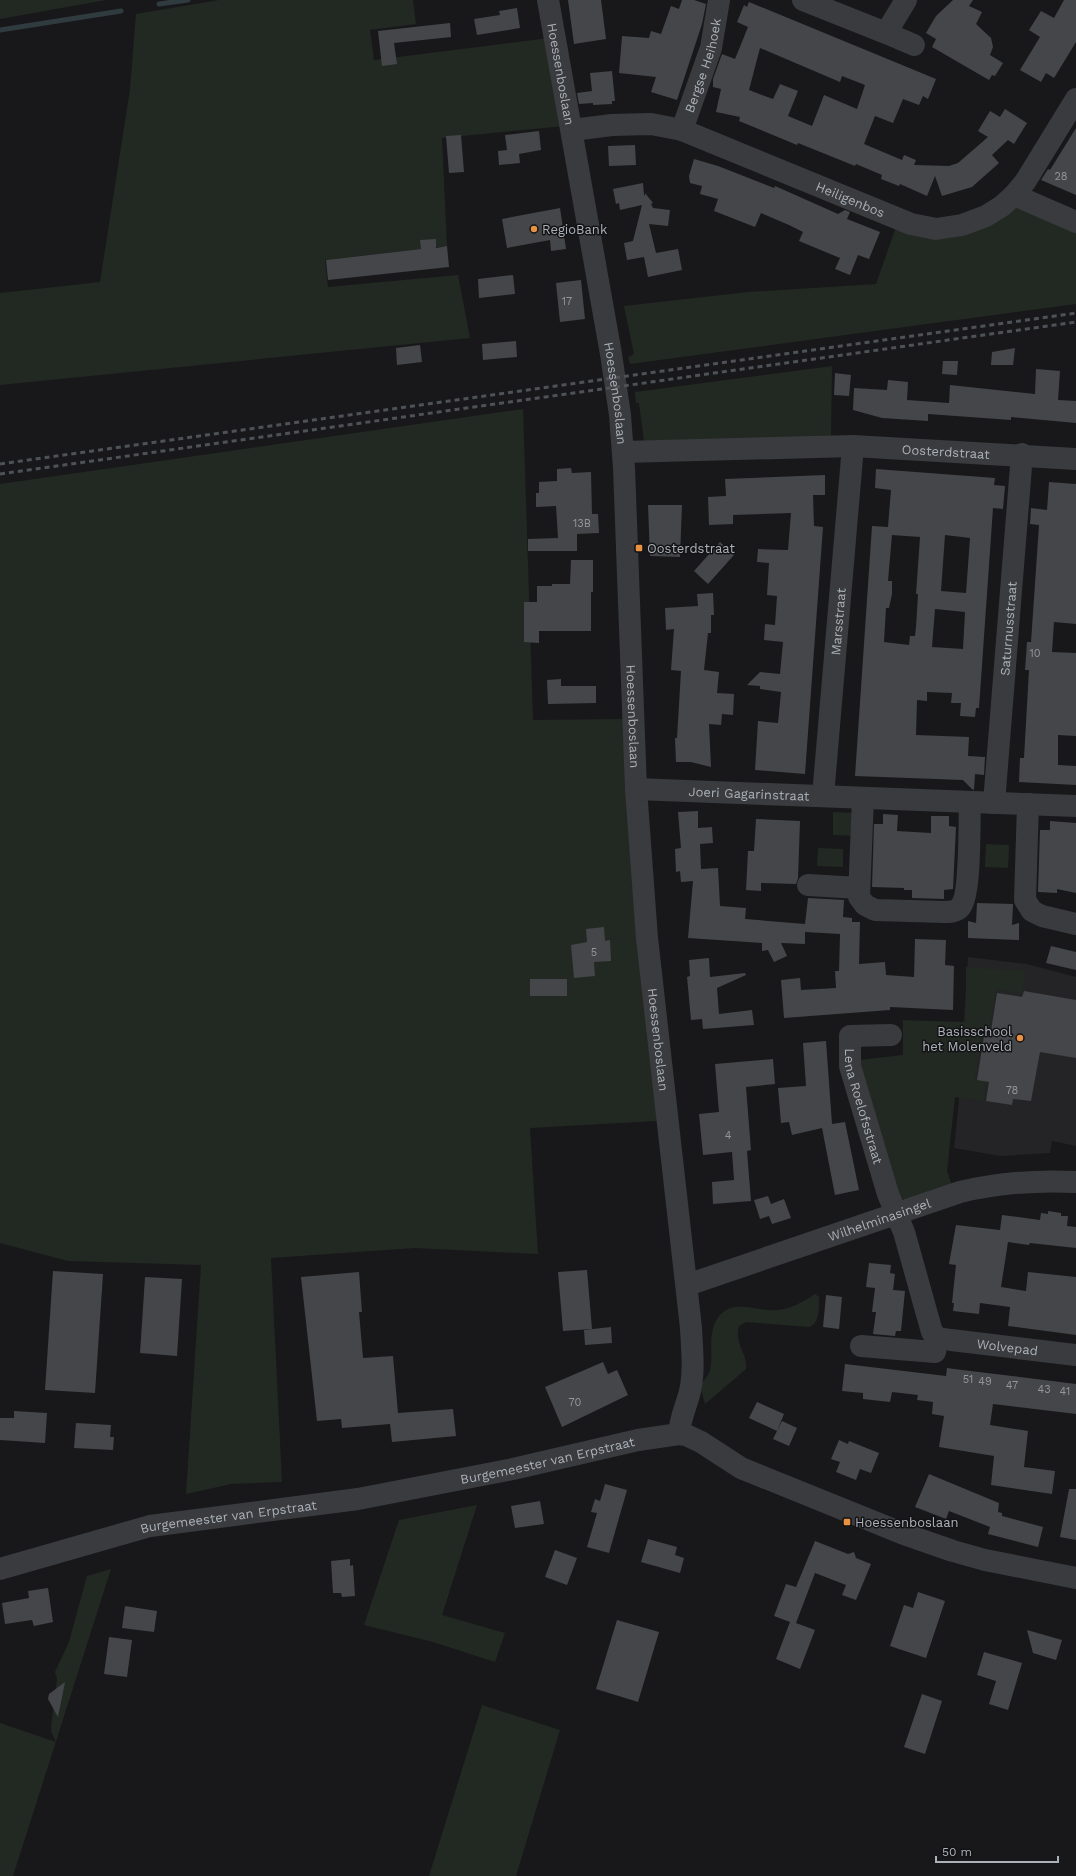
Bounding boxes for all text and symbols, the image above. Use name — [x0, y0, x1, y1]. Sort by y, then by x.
street label: Bergse Heihoek — [681, 17, 723, 115]
street label: Hoessenboslaan — [545, 21, 578, 126]
house number: 28 — [1054, 170, 1068, 183]
street label: Heiligenbos — [814, 178, 887, 220]
place label: RegioBank — [542, 222, 608, 237]
marker: RegioBank — [529, 224, 539, 234]
house number: 17 — [562, 295, 572, 308]
street label: Hoessenboslaan — [601, 340, 630, 445]
street label: Oosterdstraat — [901, 441, 991, 461]
house number: 13B — [573, 517, 591, 530]
place label: Oosterdstraat — [647, 541, 735, 556]
marker: Oosterdstraat — [634, 543, 644, 553]
street label: Saturnusstraat — [997, 580, 1019, 676]
street label: Marsstraat — [828, 587, 848, 656]
house number: 10 — [1029, 647, 1041, 660]
street label: Hoessenboslaan — [624, 664, 643, 769]
street label: Joeri Gagarinstraat — [688, 784, 810, 803]
house number: 5 — [591, 946, 597, 959]
street label: Hoessenboslaan — [645, 987, 672, 1092]
place label: Basisschool het Molenveld — [922, 1024, 1012, 1054]
marker: Basisschool het Molenveld — [1015, 1033, 1025, 1043]
street label: Lena Roelofsstraat — [842, 1048, 886, 1166]
house number: 78 — [1006, 1084, 1019, 1097]
house number: 4 — [725, 1129, 732, 1142]
street label: Wilhelminasingel — [826, 1195, 933, 1244]
street label: Wolvepad — [976, 1336, 1039, 1358]
house number: 51 — [963, 1373, 973, 1386]
house number: 49 — [978, 1375, 992, 1388]
house number: 47 — [1006, 1379, 1018, 1392]
house number: 43 — [1037, 1383, 1051, 1396]
house number: 41 — [1060, 1385, 1070, 1398]
house number: 70 — [569, 1396, 582, 1409]
street label: Burgemeester van Erpstraat — [459, 1433, 636, 1487]
street label: Burgemeester van Erpstraat — [138, 1497, 318, 1536]
place label: Hoessenboslaan — [855, 1515, 959, 1530]
marker: Hoessenboslaan — [842, 1517, 852, 1527]
scale bar — [936, 1838, 1058, 1864]
text: 50 m — [942, 1845, 972, 1859]

